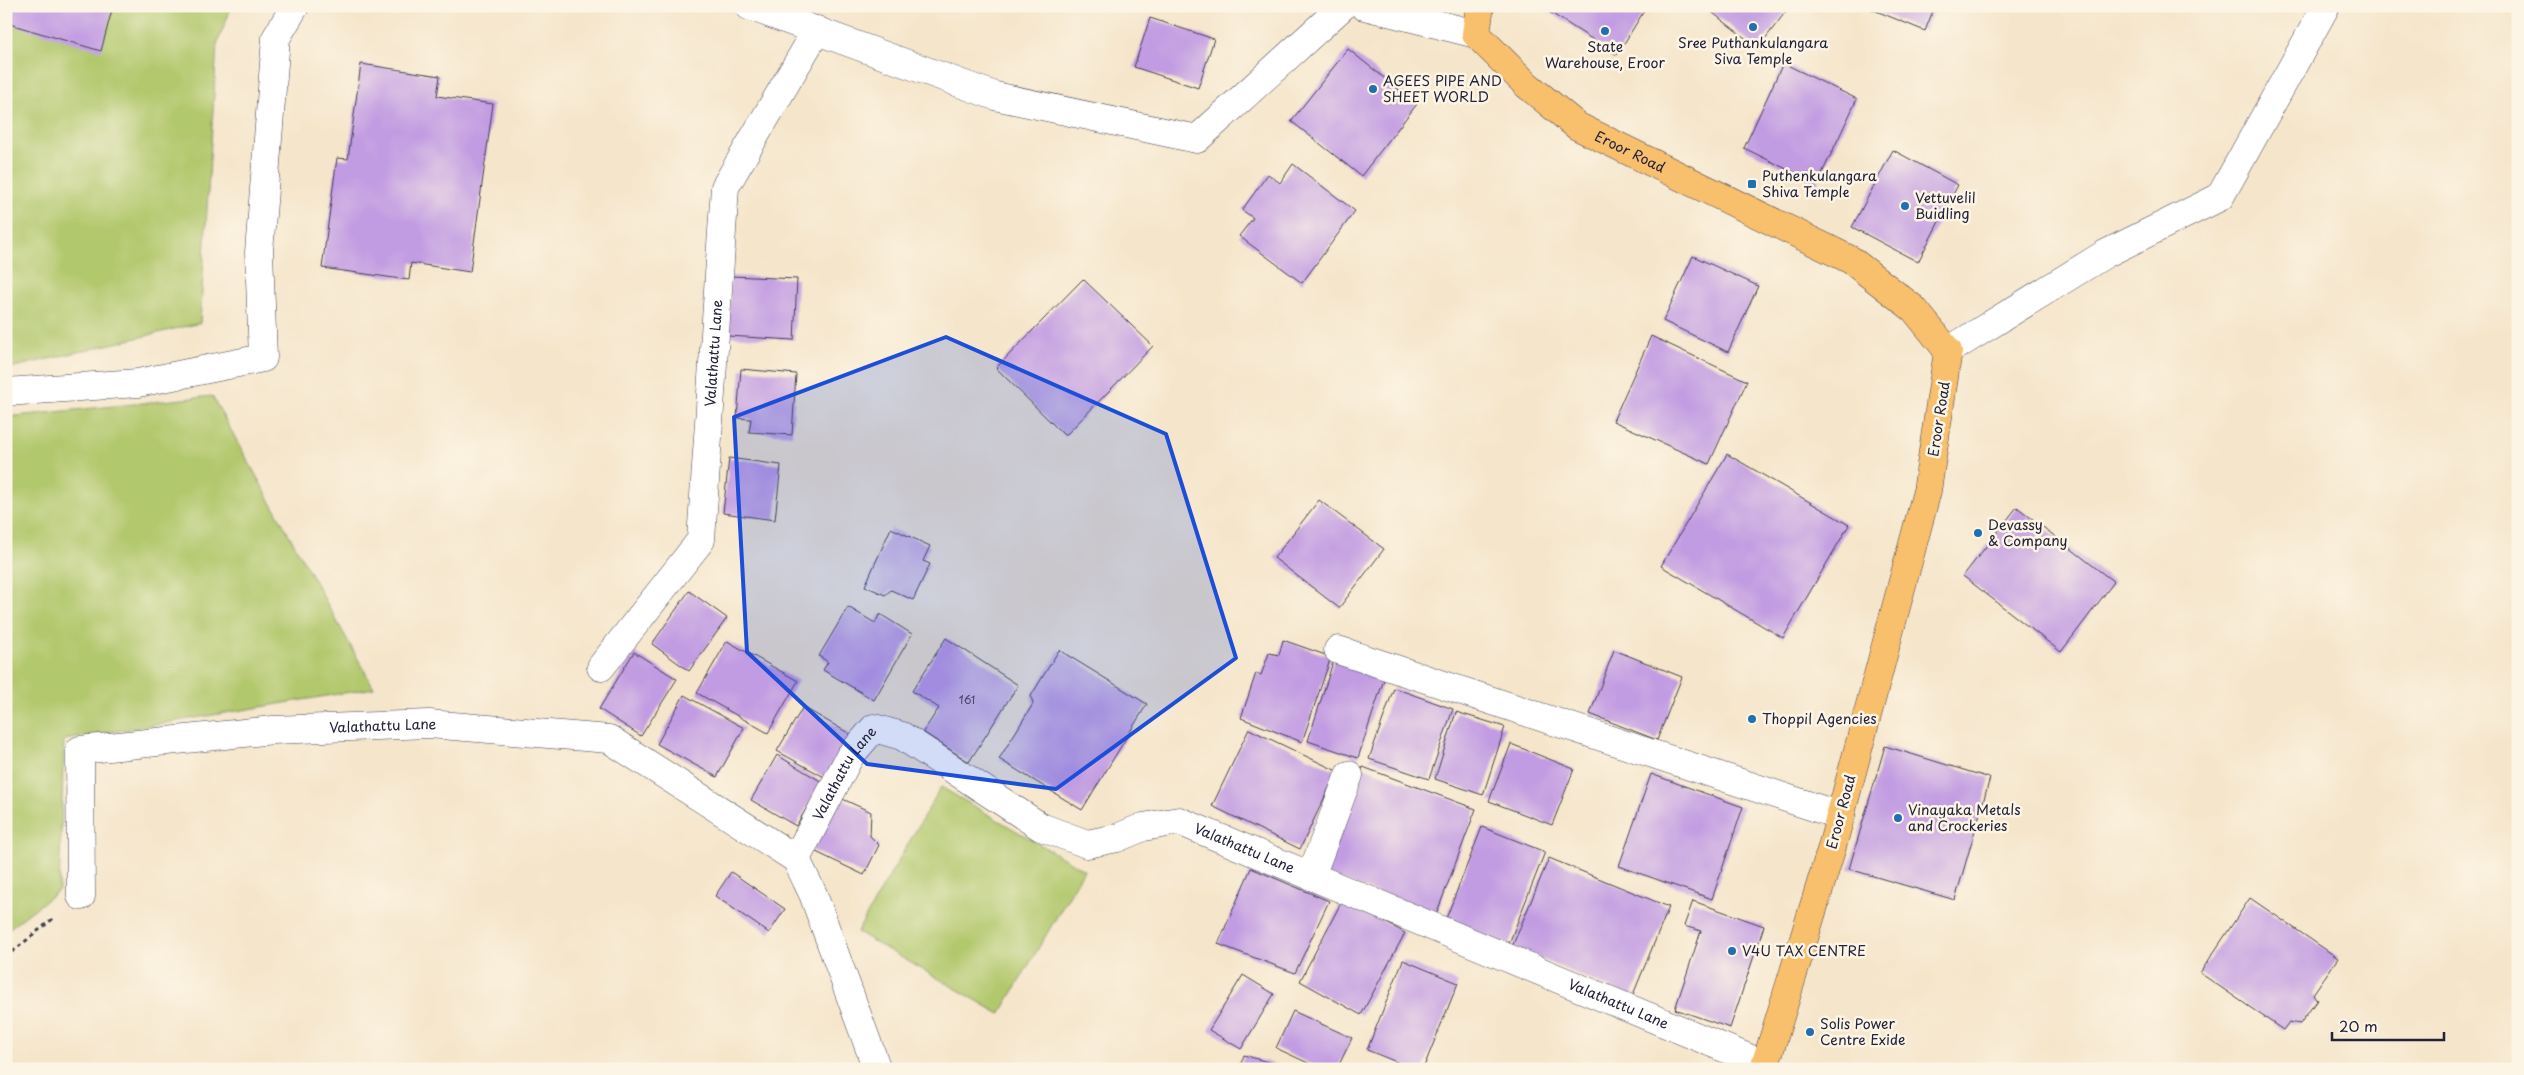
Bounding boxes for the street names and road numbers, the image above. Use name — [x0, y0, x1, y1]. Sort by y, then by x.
street label: Eroor Road — [1591, 125, 1669, 178]
street label: Valathattu Lane — [699, 299, 727, 407]
street label: Eroor Road — [1922, 380, 1955, 458]
street label: Valathattu Lane — [329, 713, 438, 738]
street label: Valathattu Lane — [807, 721, 881, 824]
street label: Eroor Road — [1821, 773, 1860, 851]
street label: Valathattu Lane — [1191, 817, 1298, 878]
street label: Valathattu Lane — [1565, 973, 1672, 1034]

